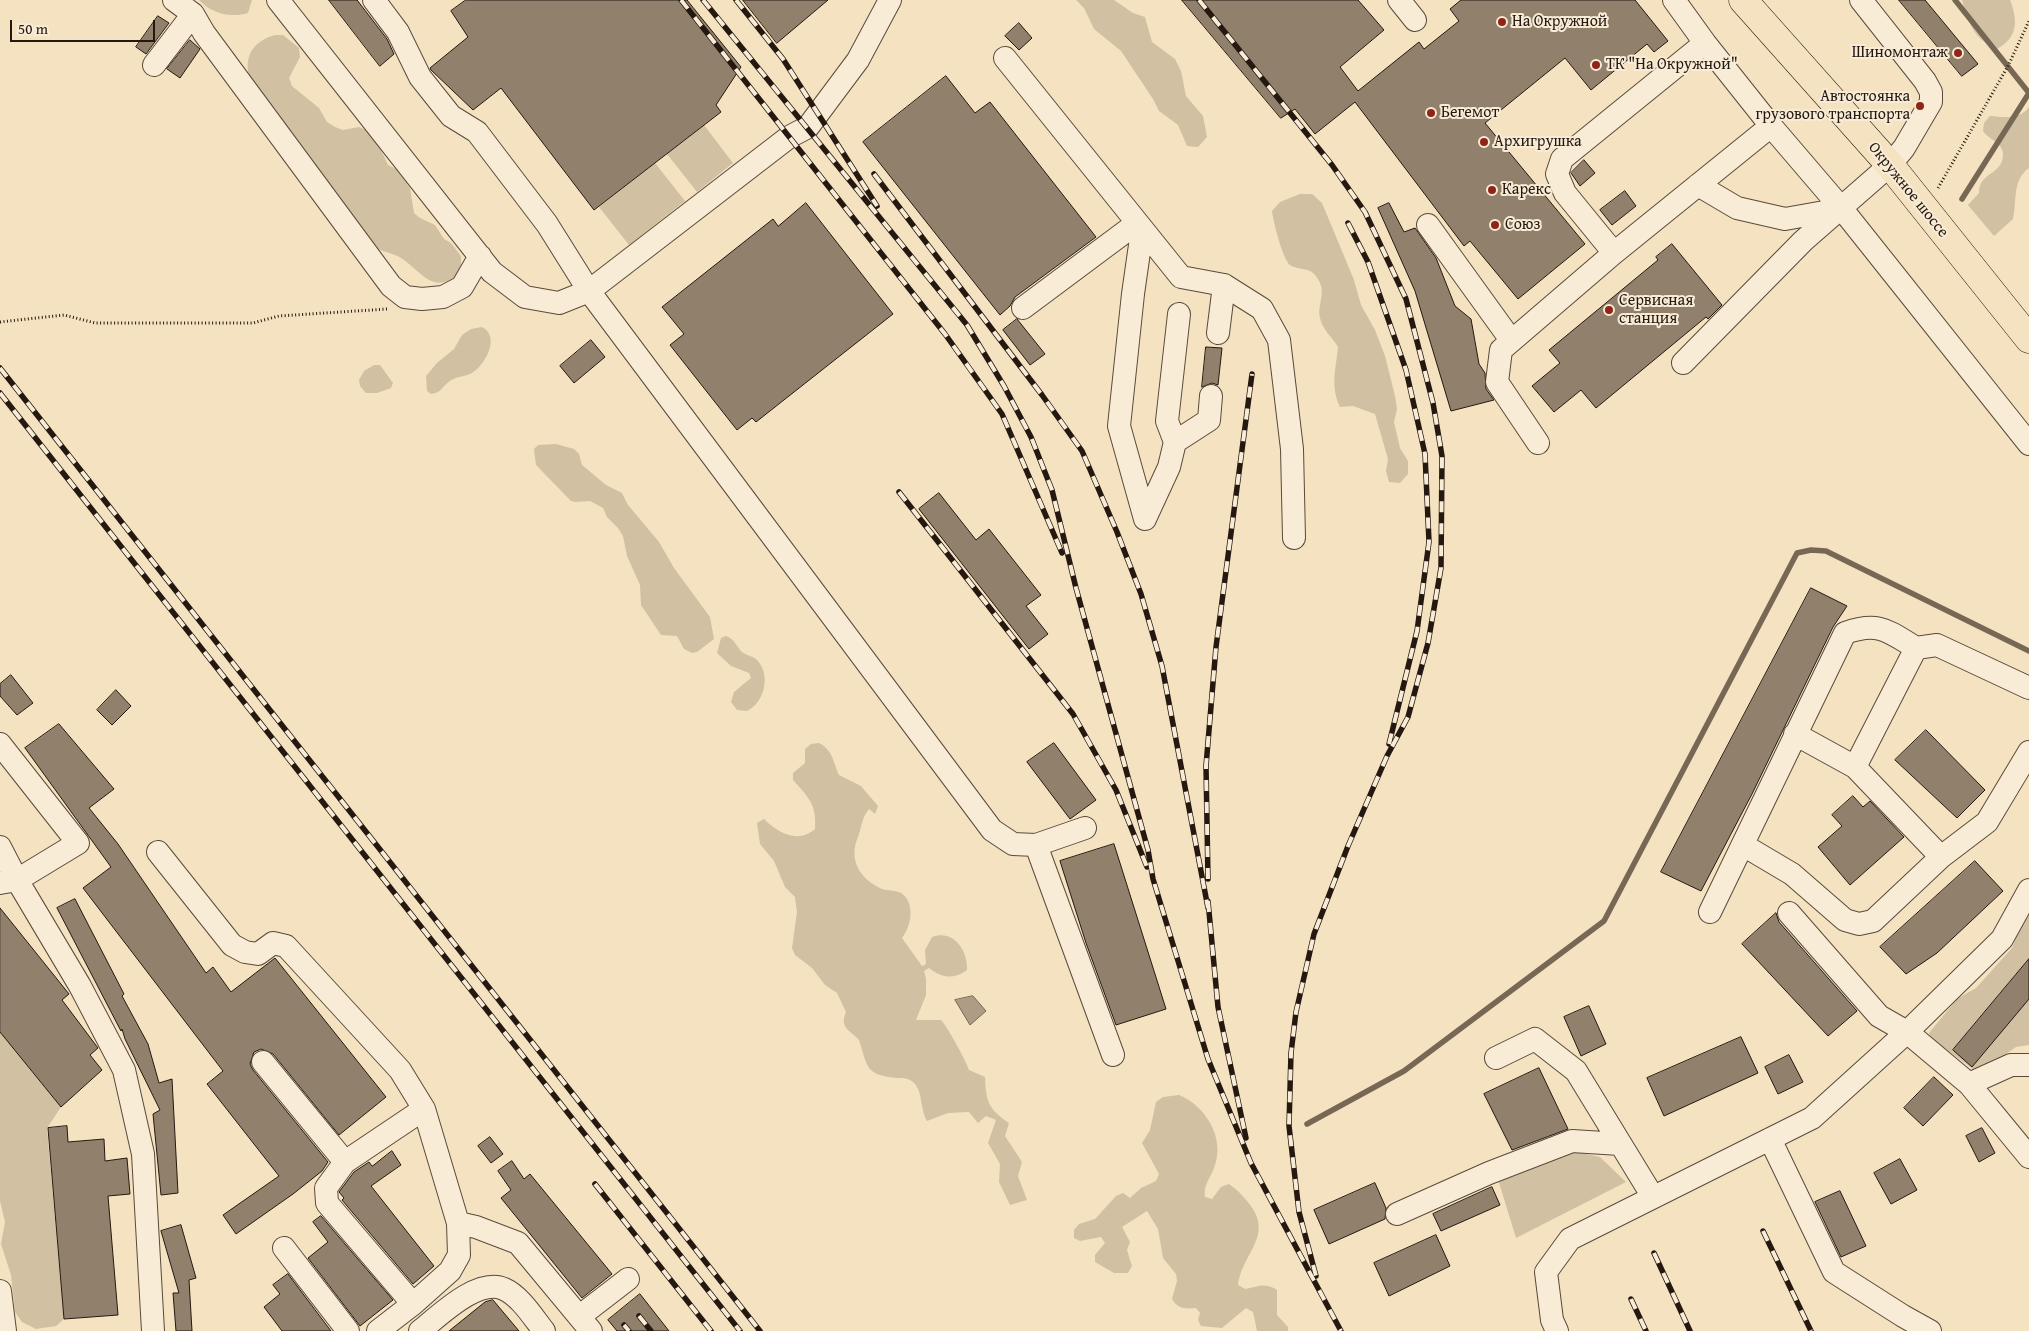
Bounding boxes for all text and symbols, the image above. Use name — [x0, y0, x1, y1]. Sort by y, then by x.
scale bar — [12, 10, 158, 42]
place label: На Окружной — [1512, 12, 1607, 32]
marker: На Окружной — [1496, 16, 1508, 28]
text: 50 m — [18, 18, 48, 39]
place label: Шиномонтаж — [1852, 43, 1948, 63]
marker: Шиномонтаж — [1952, 47, 1964, 59]
place label: ТК "На Окружной" — [1606, 55, 1738, 75]
marker: ТК "На Окружной" — [1590, 59, 1602, 71]
place label: Автостоянка грузового транспорта — [1755, 87, 1910, 125]
marker: Автостоянка грузового транспорта — [1914, 100, 1926, 112]
place label: Бегемот — [1441, 103, 1499, 123]
marker: Бегемот — [1425, 107, 1437, 119]
place label: Архигрушка — [1494, 132, 1582, 152]
marker: Архигрушка — [1478, 136, 1490, 148]
street label: Окружное шоссе — [1864, 138, 1952, 242]
place label: Карекс — [1502, 180, 1551, 200]
marker: Карекс — [1486, 184, 1498, 196]
place label: Союз — [1505, 215, 1540, 235]
marker: Союз — [1489, 219, 1501, 231]
place label: Сервисная станция — [1619, 291, 1693, 329]
marker: Сервисная станция — [1603, 304, 1615, 316]

